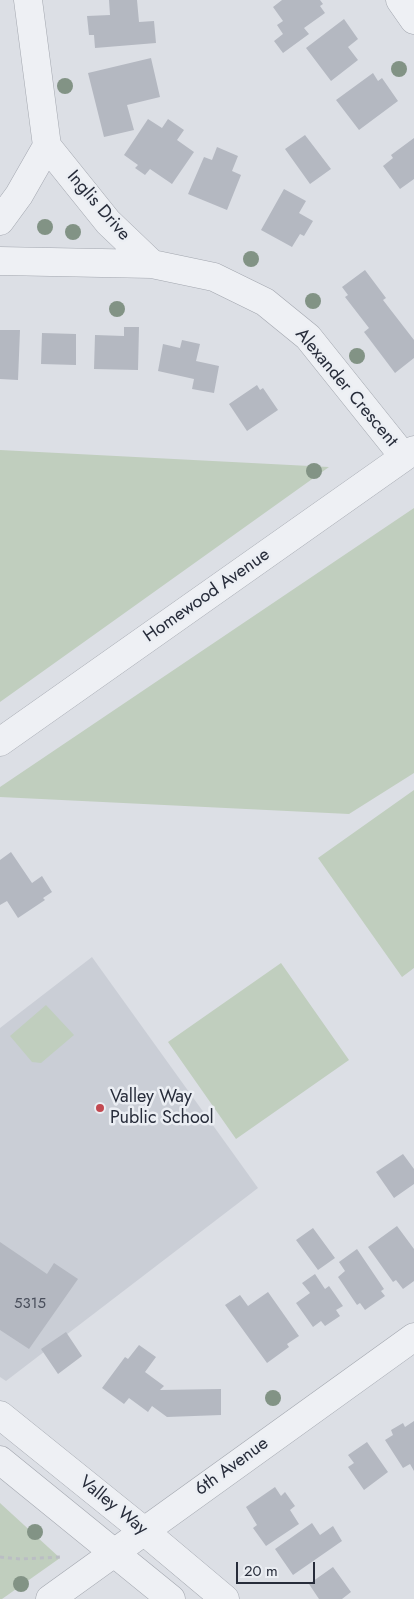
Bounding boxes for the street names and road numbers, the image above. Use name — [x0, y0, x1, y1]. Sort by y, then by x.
street label: Inglis Drive — [62, 167, 134, 245]
street label: Alexander Crescent — [290, 324, 402, 452]
street label: Homewood Avenue — [140, 544, 274, 648]
street label: 6th Avenue — [191, 1433, 273, 1501]
street label: Valley Way — [74, 1472, 152, 1540]

